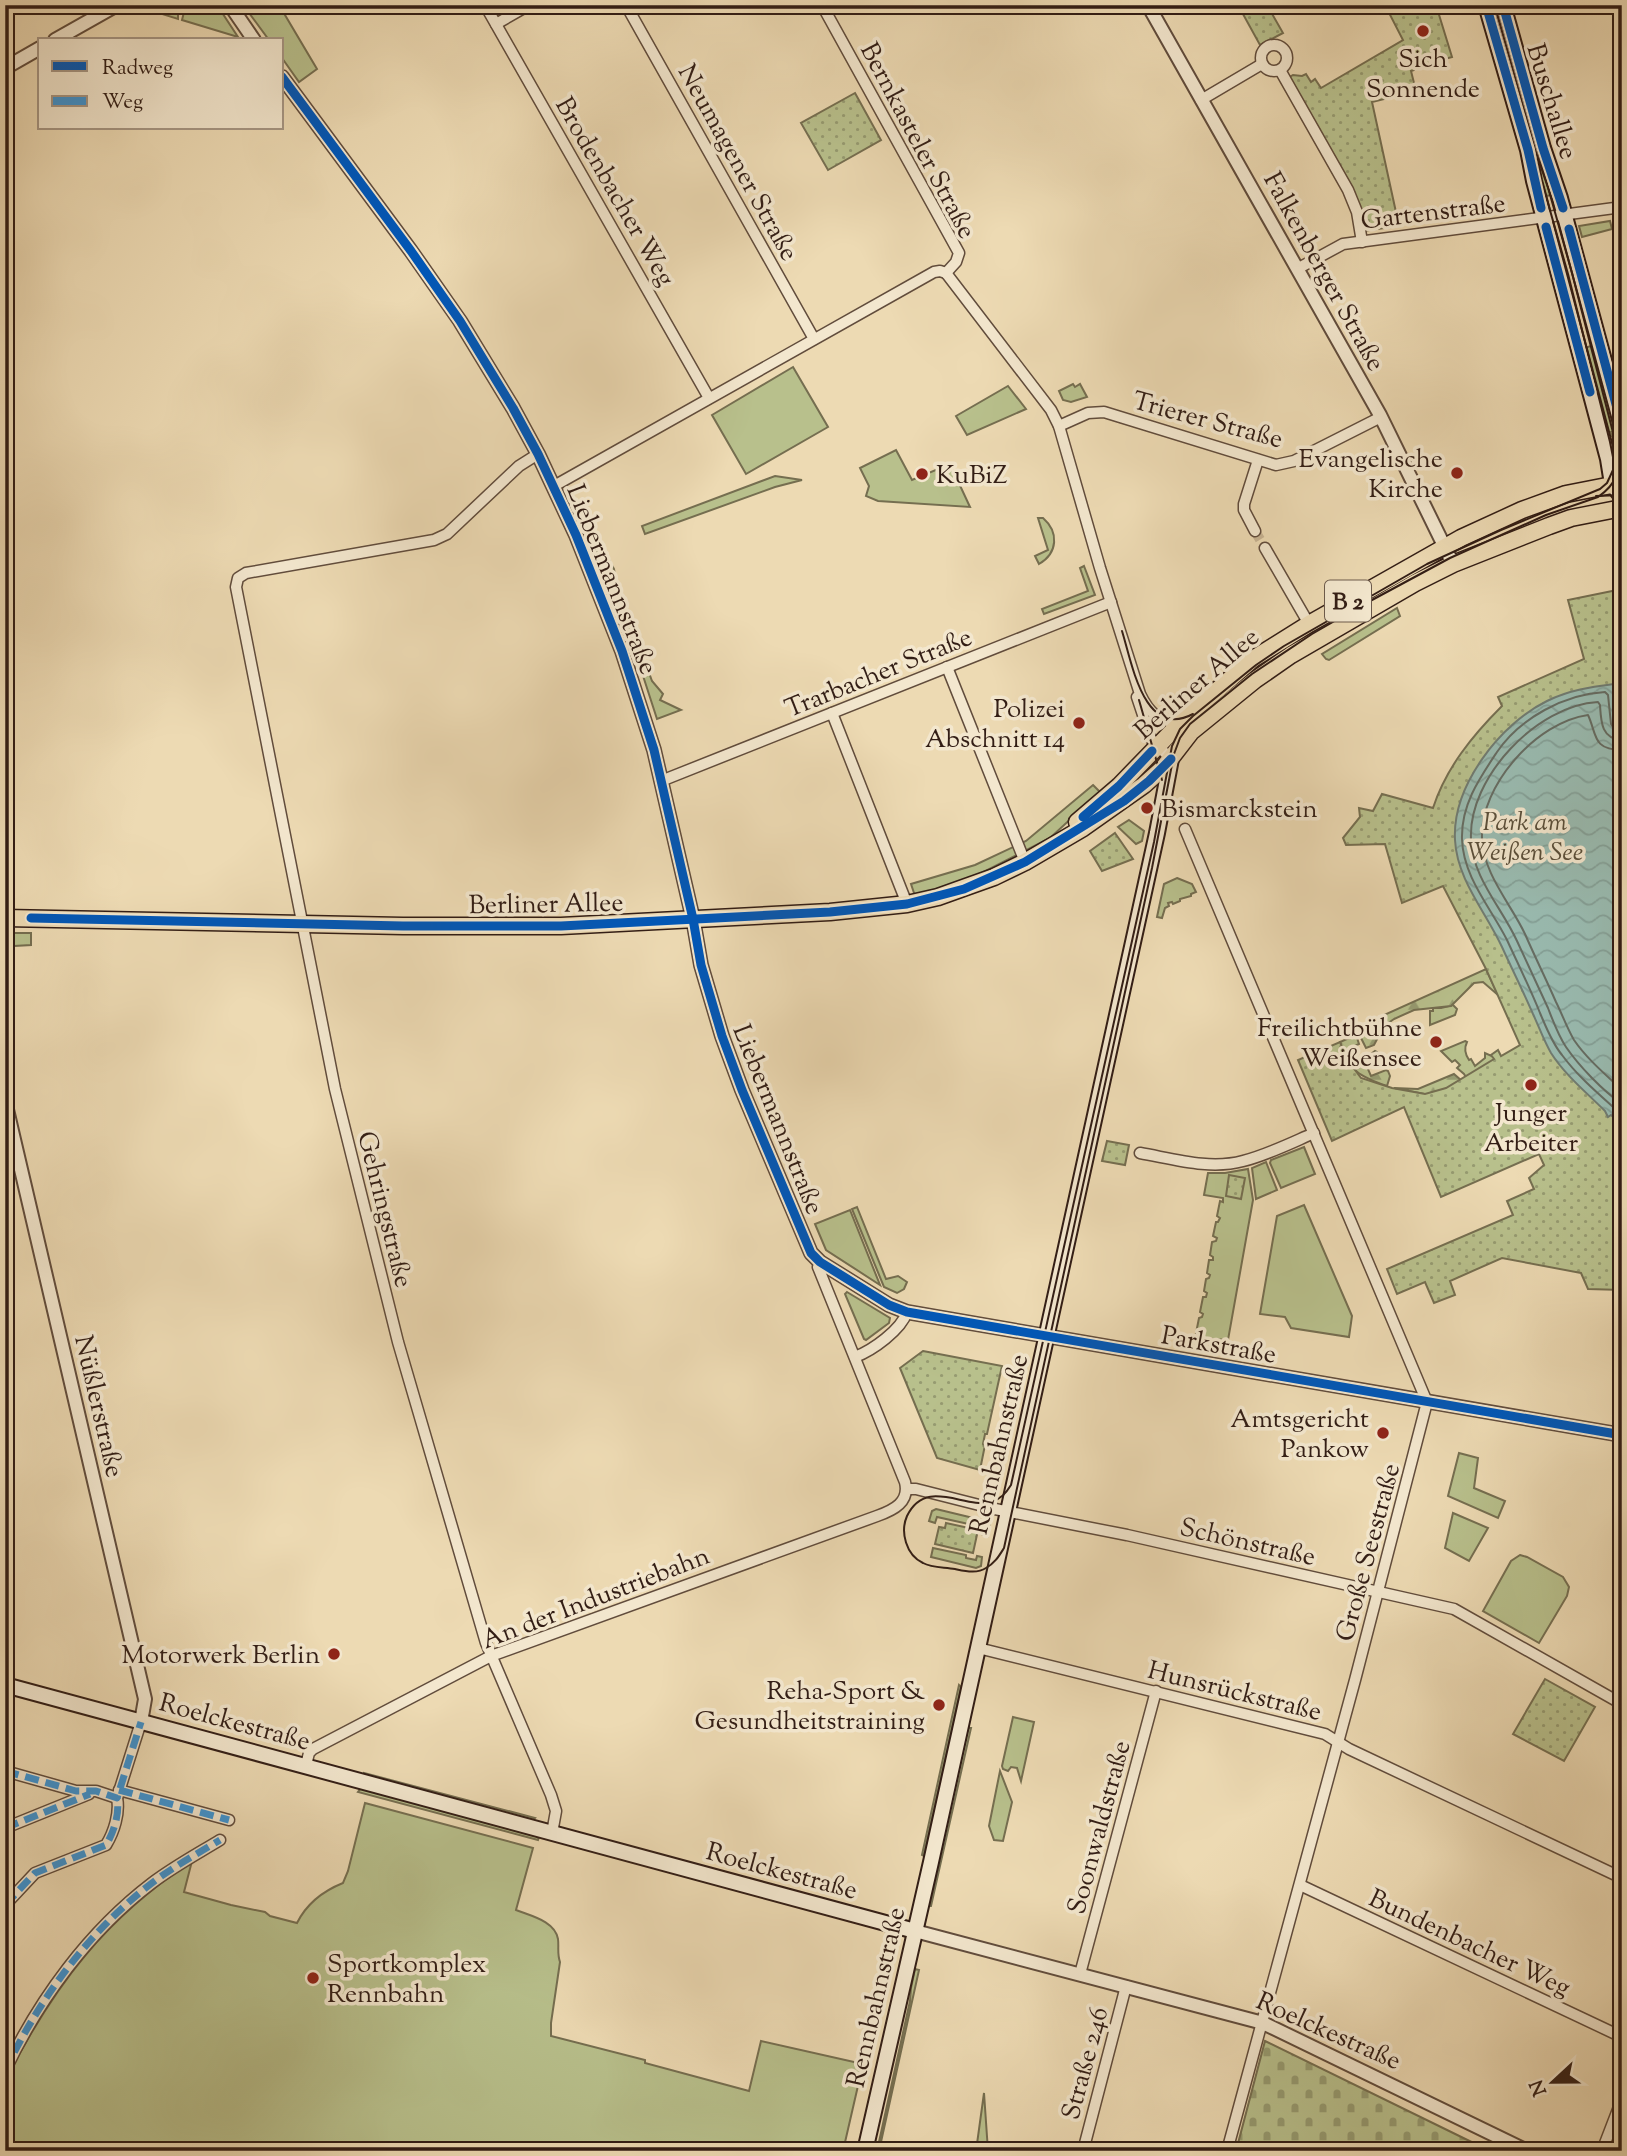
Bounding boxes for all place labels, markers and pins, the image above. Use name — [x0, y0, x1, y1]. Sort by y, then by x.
marker: Sich Sonnende — [1415, 23, 1431, 39]
place label: Sich Sonnende — [1366, 42, 1480, 109]
place label: Evangelische Kirche — [1298, 442, 1443, 509]
place label: KuBiZ — [936, 458, 1008, 495]
marker: Evangelische Kirche — [1449, 465, 1465, 481]
marker: KuBiZ — [914, 466, 930, 482]
place label: Polizei Abschnitt 14 — [925, 692, 1065, 759]
marker: Polizei Abschnitt 14 — [1071, 715, 1087, 731]
place label: Bismarckstein — [1161, 792, 1318, 829]
marker: Bismarckstein — [1139, 800, 1155, 816]
place label: Freilichtbühne Weißensee — [1257, 1011, 1422, 1078]
marker: Freilichtbühne Weißensee — [1428, 1034, 1444, 1050]
marker: Junger Arbeiter — [1523, 1077, 1539, 1093]
place label: Junger Arbeiter — [1484, 1096, 1578, 1163]
place label: Amtsgericht Pankow — [1230, 1402, 1369, 1469]
marker: Amtsgericht Pankow — [1375, 1425, 1391, 1441]
place label: Motorwerk Berlin — [121, 1638, 320, 1675]
marker: Motorwerk Berlin — [326, 1646, 342, 1662]
place label: Reha-Sport & Gesundheitstraining — [695, 1674, 925, 1741]
marker: Reha-Sport & Gesundheitstraining — [931, 1697, 947, 1713]
place label: Sportkomplex Rennbahn — [327, 1947, 486, 2014]
marker: Sportkomplex Rennbahn — [305, 1970, 321, 1986]

